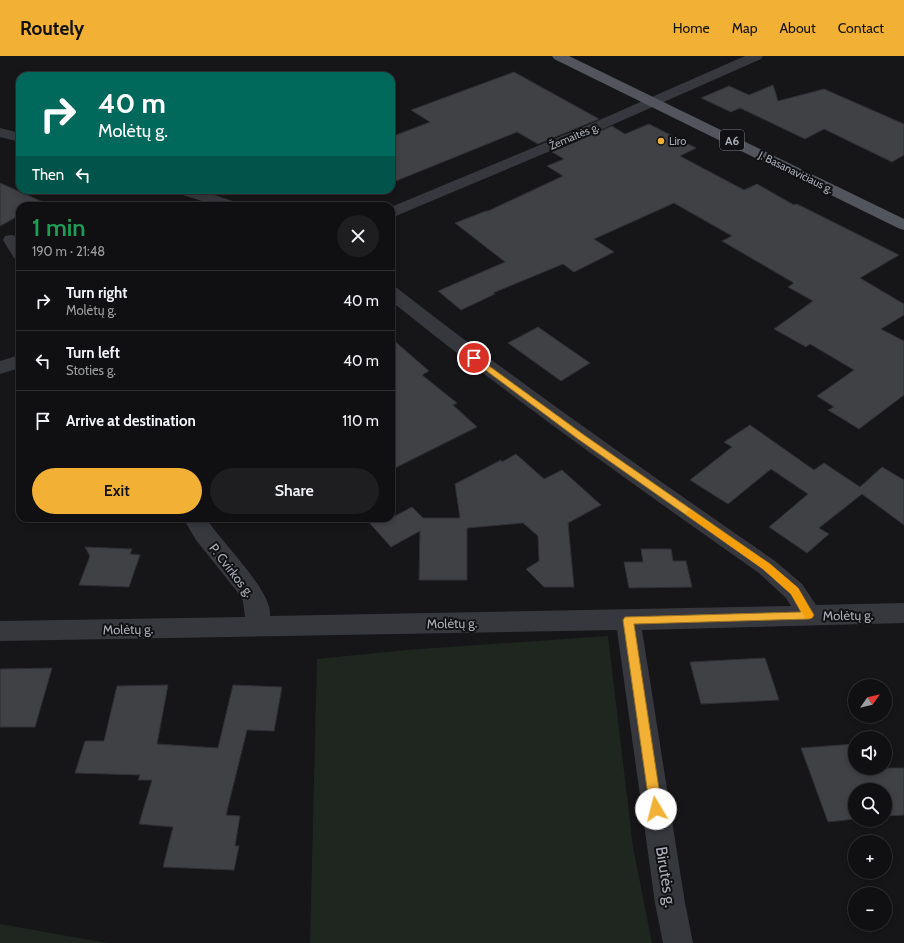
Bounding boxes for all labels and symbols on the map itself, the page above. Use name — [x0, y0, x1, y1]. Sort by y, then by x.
street label: Žemaitės g. — [547, 119, 601, 153]
road number: A6 — [720, 130, 744, 150]
place label: Liro — [669, 134, 686, 148]
marker: Liro — [656, 136, 666, 146]
street label: J. Basanavičiaus g. — [755, 147, 836, 196]
pin — [457, 341, 491, 375]
street label: P. Cvirkos g. — [206, 540, 258, 600]
street label: Molėtų g. — [823, 607, 874, 623]
street label: Molėtų g. — [427, 615, 478, 631]
street label: Molėtų g. — [103, 621, 154, 637]
north arrow — [848, 679, 892, 723]
position arrow — [635, 788, 677, 830]
street label: Birutės g. — [652, 845, 680, 909]

